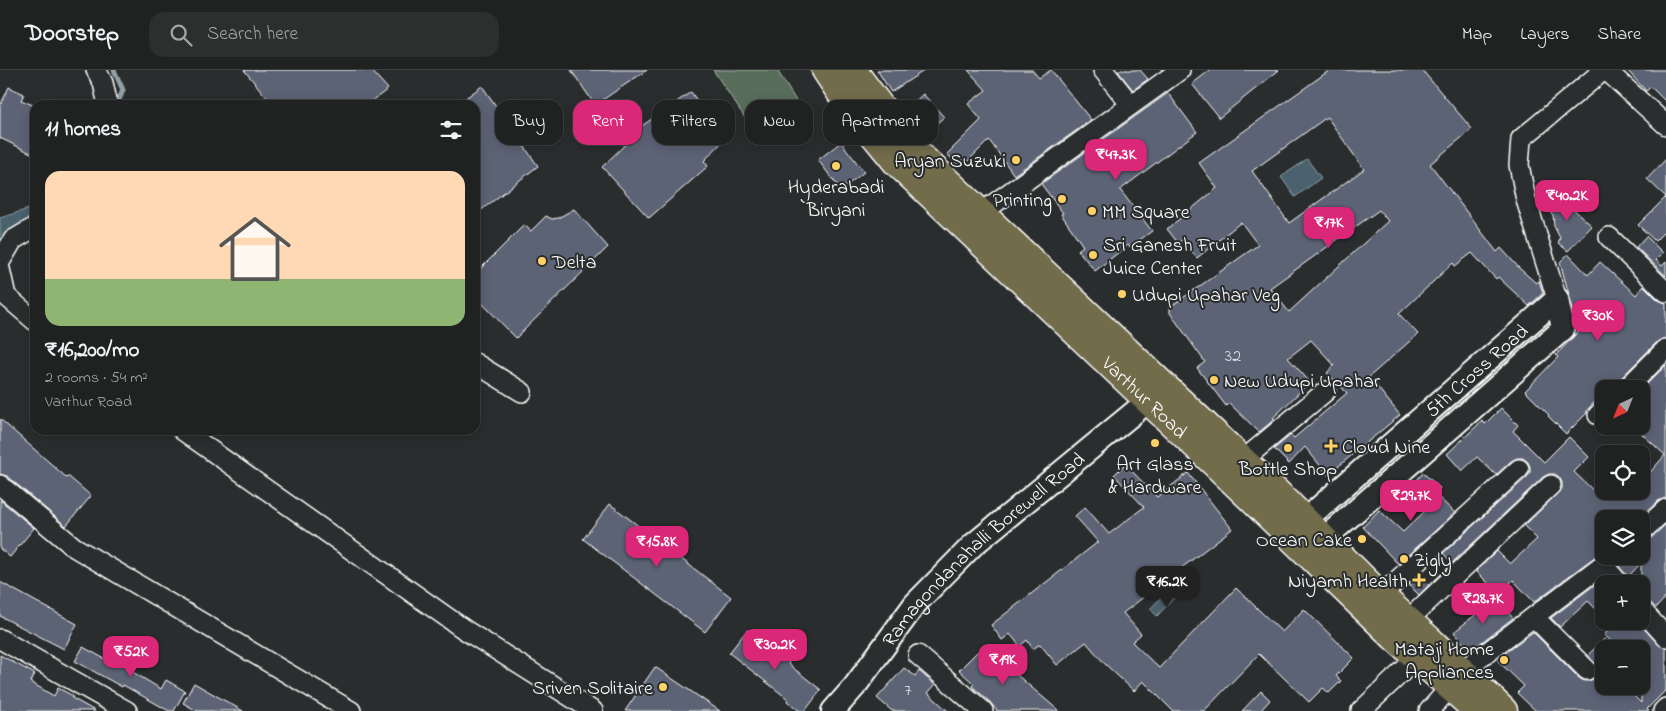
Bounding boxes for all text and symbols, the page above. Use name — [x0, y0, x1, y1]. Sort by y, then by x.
search box — [149, 12, 499, 57]
text: Doorstep — [25, 17, 119, 52]
icon: search — [167, 21, 195, 49]
text: Search here — [207, 21, 298, 48]
text: Map — [1462, 22, 1492, 48]
text: Layers — [1520, 22, 1570, 48]
text: Share — [1598, 22, 1641, 48]
chip: Buy — [495, 100, 563, 145]
chip: Rent — [573, 100, 642, 145]
chip: Filters — [652, 100, 735, 145]
chip: New — [745, 100, 813, 145]
chip: Apartment — [823, 100, 938, 145]
text: 11 homes — [45, 115, 121, 145]
icon: filters — [437, 116, 465, 144]
pin: ₹47.3K — [1075, 138, 1157, 181]
text: ₹47.3K — [1096, 143, 1136, 167]
place label: Aryan Suzuki — [894, 148, 1006, 177]
marker: Aryan Suzuki — [1010, 154, 1022, 166]
marker: Hyderabadi Biryani — [830, 160, 842, 172]
place label: Hyderabadi Biryani — [788, 174, 884, 226]
pin: ₹40.2K — [1526, 180, 1608, 222]
text: ₹40.2K — [1546, 184, 1588, 208]
place label: Printing — [993, 187, 1052, 217]
marker: Printing — [1056, 193, 1068, 205]
place label: MM Square — [1102, 199, 1190, 228]
icon: home — [210, 204, 300, 294]
marker: MM Square — [1086, 205, 1098, 217]
pin: ₹17K — [1299, 206, 1359, 249]
text: ₹17K — [1314, 211, 1344, 235]
place label: Sri Ganesh Fruit Juice Center — [1103, 232, 1237, 284]
place label: Delta — [551, 249, 597, 278]
marker: Sri Ganesh Fruit Juice Center — [1087, 249, 1099, 261]
marker: Delta — [536, 255, 548, 267]
place label: Udupi Upahar Veg — [1132, 282, 1280, 312]
marker: Udupi Upahar Veg — [1116, 288, 1128, 300]
pin: ₹30K — [1568, 300, 1628, 342]
text: ₹30K — [1583, 304, 1613, 328]
street label: 5th Cross Road — [1420, 318, 1536, 425]
text: ₹16,200/mo — [45, 336, 139, 366]
house number: 32 — [1225, 344, 1241, 370]
street label: Varthur Road — [1093, 350, 1193, 447]
text: 2 rooms · 54 m² — [45, 366, 147, 390]
place label: New Udupi Upahar — [1224, 368, 1381, 397]
marker: New Udupi Upahar — [1208, 374, 1220, 386]
north arrow — [1595, 380, 1650, 435]
map controls — [1595, 380, 1650, 695]
text: Varthur Road — [45, 390, 132, 414]
place label: Cloud Nine — [1342, 434, 1430, 463]
marker: Art Glass & Hardware — [1149, 437, 1161, 449]
marker: Cloud Nine — [1324, 439, 1338, 453]
marker: Bottle Shop — [1282, 442, 1294, 454]
button: locate — [1595, 445, 1650, 500]
street label: Ramagondanahalli Borewell Road — [876, 446, 1092, 654]
place label: Art Glass & Hardware — [1108, 451, 1202, 503]
place label: Bottle Shop — [1238, 456, 1337, 485]
pin: ₹29.7K — [1370, 480, 1452, 522]
text: ₹29.7K — [1391, 484, 1431, 508]
button: layers — [1595, 510, 1650, 565]
pin: ₹15.8K — [616, 526, 698, 568]
place label: Ocean Cake — [1256, 527, 1352, 556]
text: ₹15.8K — [637, 530, 677, 554]
marker: Ocean Cake — [1356, 533, 1368, 545]
place label: Zigly — [1414, 547, 1452, 577]
marker: Zigly — [1398, 553, 1410, 565]
pin: ₹16.2K — [1126, 566, 1208, 608]
place label: Niyamh Health — [1288, 568, 1408, 597]
text: ₹16.2K — [1147, 570, 1187, 594]
marker: Niyamh Health — [1412, 573, 1426, 587]
button: + — [1595, 575, 1650, 630]
pin: ₹28.7K — [1442, 582, 1524, 625]
text: ₹28.7K — [1462, 587, 1504, 611]
pin: ₹30.2K — [734, 628, 816, 671]
text: ₹30.2K — [754, 633, 796, 657]
pin: ₹52K — [101, 636, 161, 678]
place label: Mataji Home Appliances — [1394, 636, 1494, 688]
text: ₹52K — [114, 640, 148, 664]
button: − — [1595, 640, 1650, 695]
pin: ₹19K — [973, 644, 1033, 686]
text: ₹19K — [989, 648, 1017, 672]
marker: Mataji Home Appliances — [1498, 654, 1510, 666]
place label: Sriven Solitaire — [532, 675, 653, 704]
house number: 7 — [904, 678, 912, 704]
marker: Sriven Solitaire — [657, 681, 669, 693]

